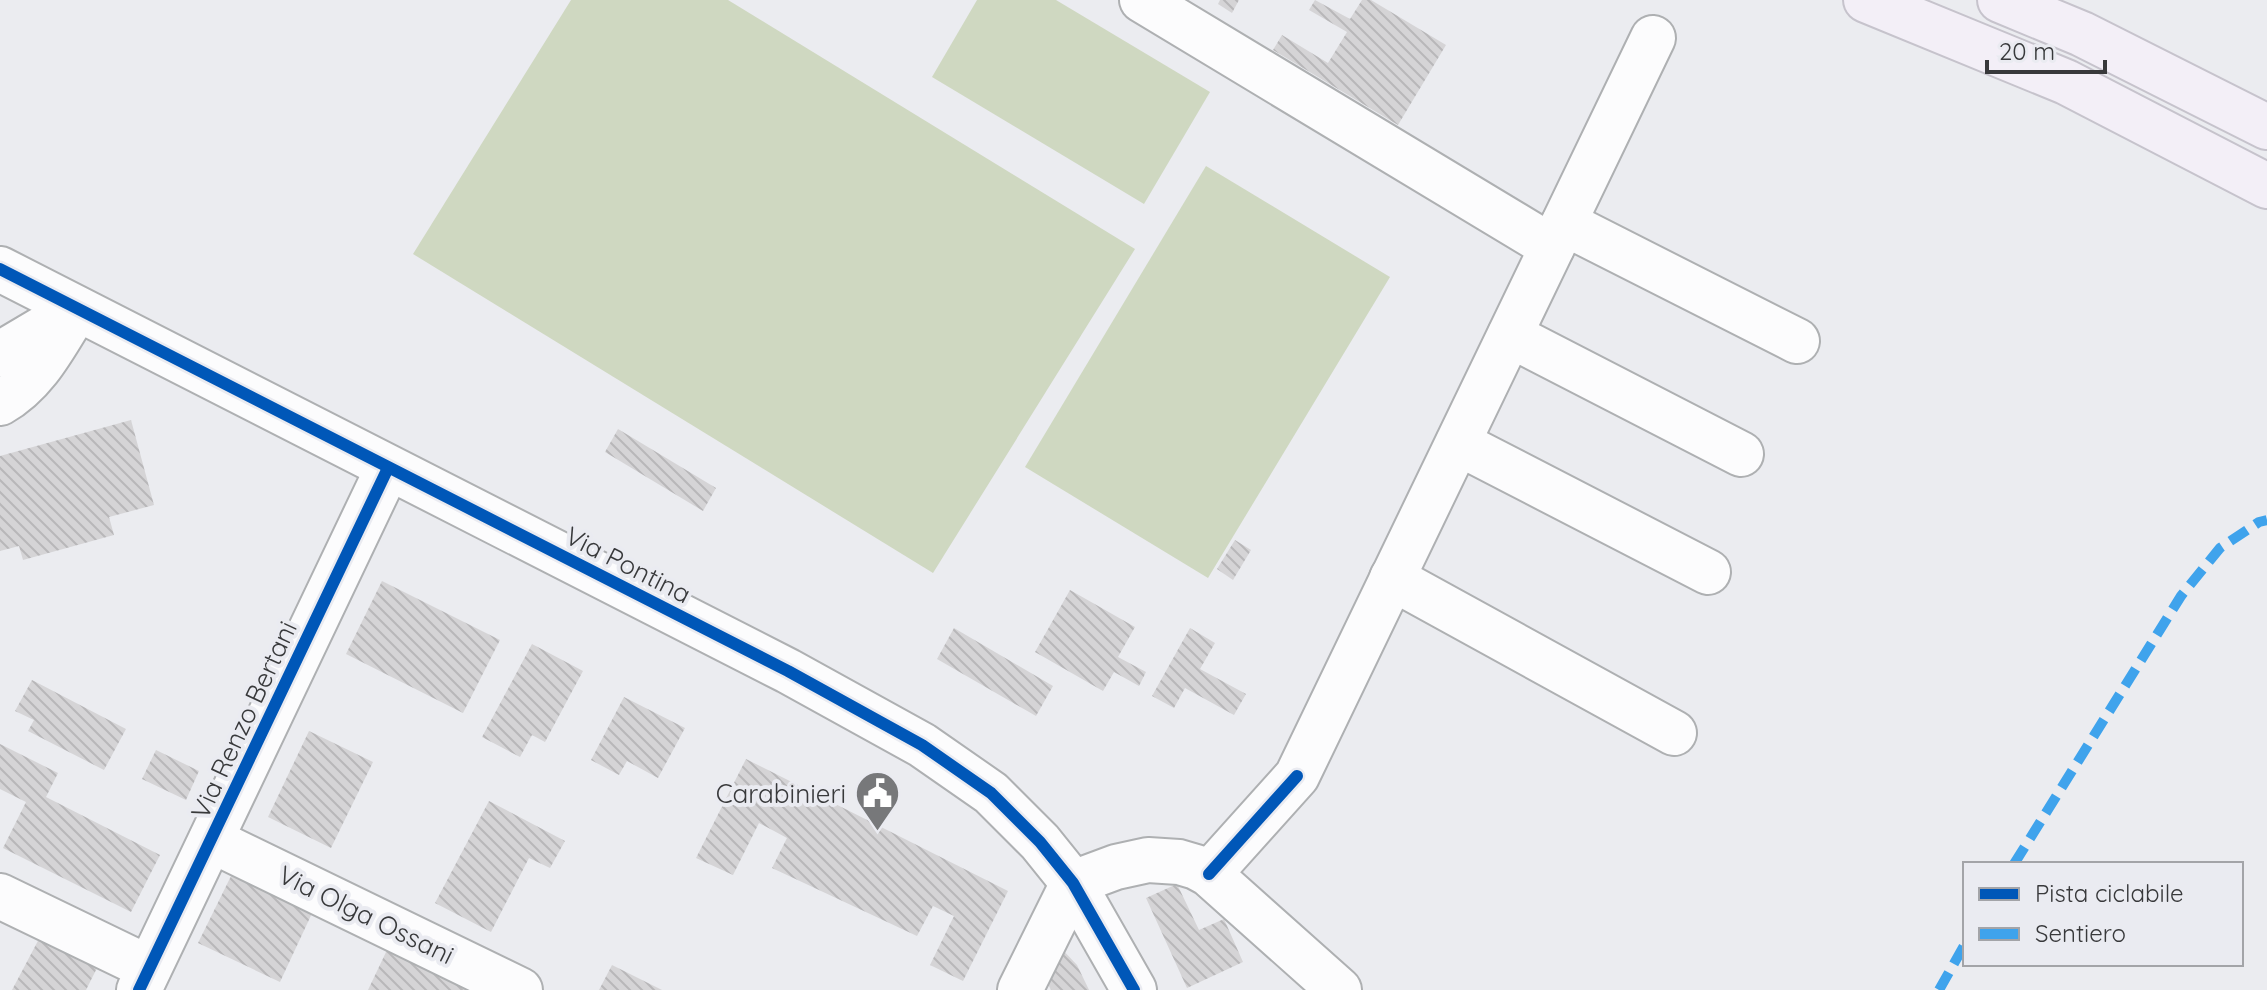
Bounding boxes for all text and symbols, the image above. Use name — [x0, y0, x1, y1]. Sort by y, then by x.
scale bar — [1987, 24, 2105, 74]
text: 20 m — [1999, 36, 2055, 66]
street label: Via Pontina — [560, 519, 697, 610]
street label: Via Renzo Bertani — [183, 616, 304, 824]
public building icon: Carabinieri — [853, 770, 901, 833]
place label: Carabinieri — [716, 777, 846, 810]
street label: Via Olga Ossani — [273, 858, 459, 971]
legend — [1963, 862, 2243, 966]
text: Pista ciclabile — [2035, 878, 2184, 908]
text: Sentiero — [2035, 918, 2126, 948]

